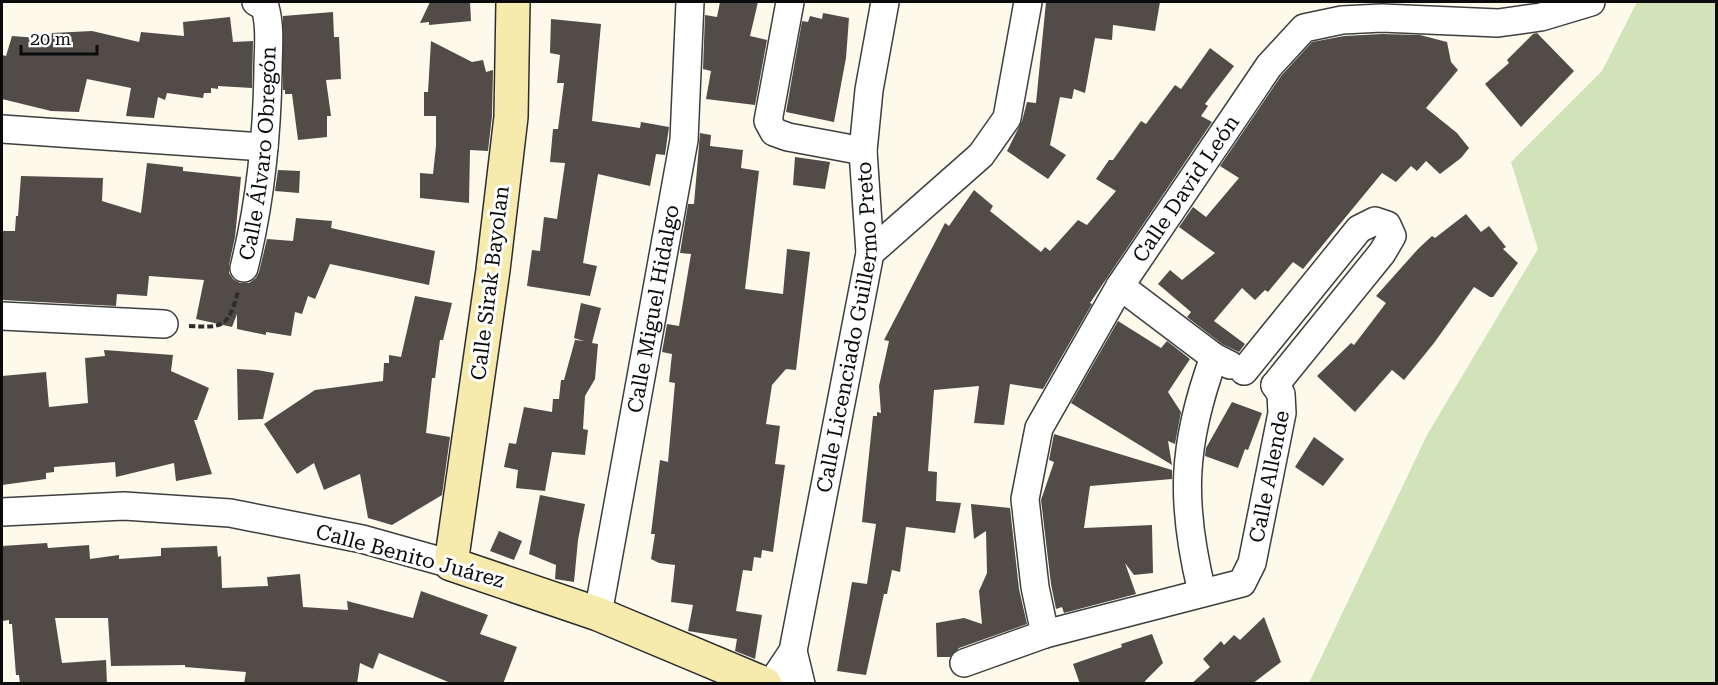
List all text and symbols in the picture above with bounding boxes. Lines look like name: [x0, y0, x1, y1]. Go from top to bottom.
scale bar: [21, 18, 98, 56]
text: 20 m: [30, 28, 71, 49]
street label: Calle Álvaro Obregón: [234, 45, 281, 263]
street label: Calle David León: [1128, 110, 1244, 267]
street label: Calle Licenciado Guillermo Preto: [812, 161, 882, 495]
street label: Calle Sirak Bayolan: [466, 184, 514, 382]
street label: Calle Miguel Hidalgo: [623, 203, 684, 415]
street label: Calle Allende: [1244, 408, 1294, 545]
street label: Calle Benito Juárez: [313, 519, 507, 593]

